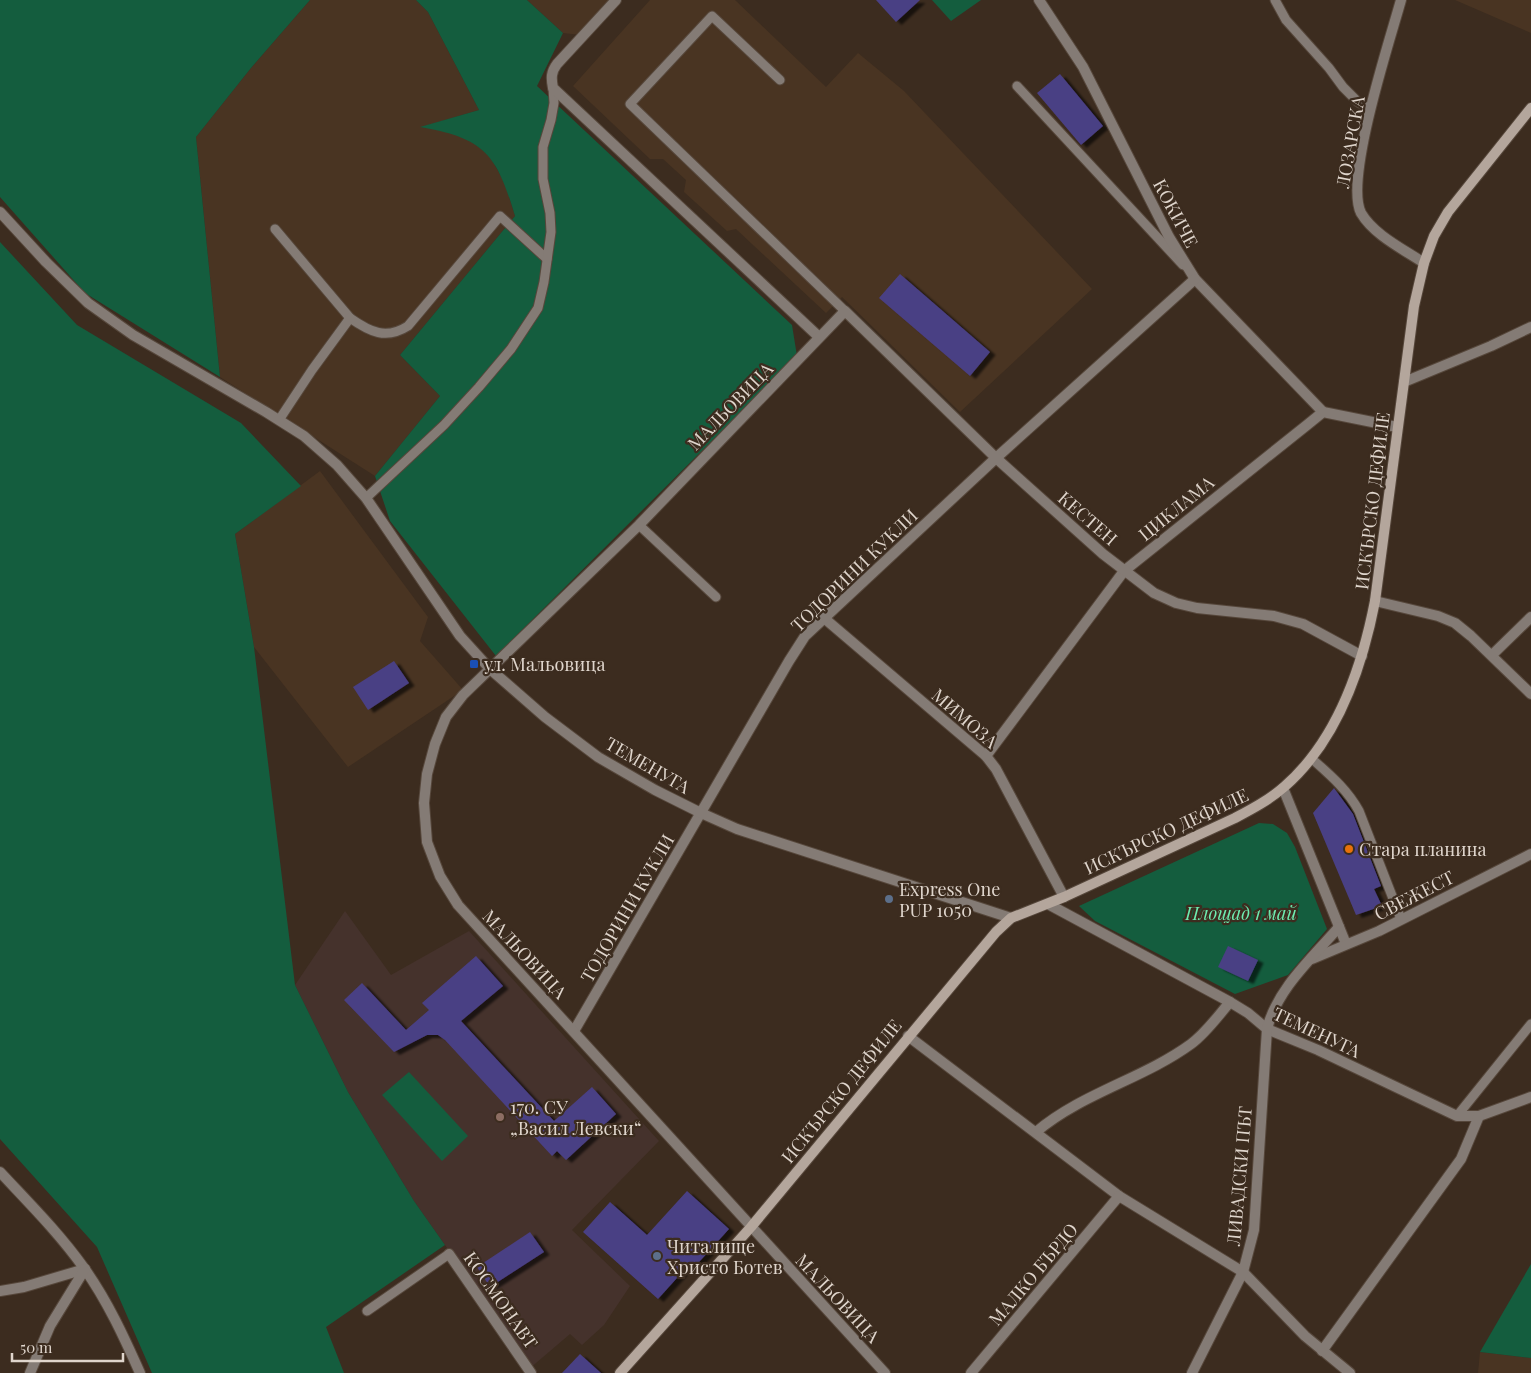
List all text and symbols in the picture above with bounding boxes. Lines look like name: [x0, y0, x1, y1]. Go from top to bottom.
street label: ЛОЗАРСКА: [1330, 93, 1370, 191]
street label: КОКИЧЕ: [1148, 175, 1204, 251]
street label: МАЛЬОВИЦА: [682, 356, 778, 455]
street label: ИСКЪРСКО ДЕФИЛЕ: [1349, 411, 1395, 591]
street label: ЦИКЛАМА: [1133, 470, 1219, 546]
street label: КЕСТЕН: [1053, 486, 1123, 550]
street label: ТОДОРИНИ КУКЛИ: [786, 503, 922, 637]
place label: ул. Мальовица: [483, 652, 605, 676]
marker: ул. Мальовица: [468, 658, 480, 670]
street label: МИМОЗА: [927, 683, 1003, 754]
street label: ТЕМЕНУГА: [601, 731, 695, 799]
street label: ИСКЪРСКО ДЕФИЛЕ: [1080, 782, 1252, 880]
street label: ТОДОРИНИ КУКЛИ: [575, 830, 679, 986]
place label: Стара планина: [1359, 837, 1487, 861]
marker: Стара планина: [1343, 843, 1355, 855]
street label: СВЕЖЕСТ: [1370, 865, 1458, 925]
place label: Express One PUP 1050: [899, 877, 1000, 922]
marker: Express One PUP 1050: [883, 893, 895, 905]
park label: Площад 1 май: [1184, 901, 1298, 925]
street label: МАЛЬОВИЦА: [478, 904, 573, 1004]
street label: ТЕМЕНУГА: [1269, 1001, 1365, 1063]
street label: ИСКЪРСКО ДЕФИЛЕ: [775, 1014, 907, 1168]
place label: 170. СУ „Васил Левски“: [510, 1095, 641, 1140]
street label: ЛИВАДСКИ ПЪТ: [1221, 1105, 1257, 1248]
marker: 170. СУ „Васил Левски“: [494, 1111, 506, 1123]
street label: МАЛКО БЪРДО: [983, 1218, 1083, 1330]
place label: Читалище Христо Ботев: [667, 1234, 783, 1279]
street label: КОСМОНАВТ: [459, 1247, 543, 1353]
street label: МАЛЬОВИЦА: [791, 1248, 886, 1348]
marker: Читалище Христо Ботев: [651, 1250, 663, 1262]
scale bar: [12, 1330, 124, 1362]
text: 50 m: [20, 1337, 53, 1357]

